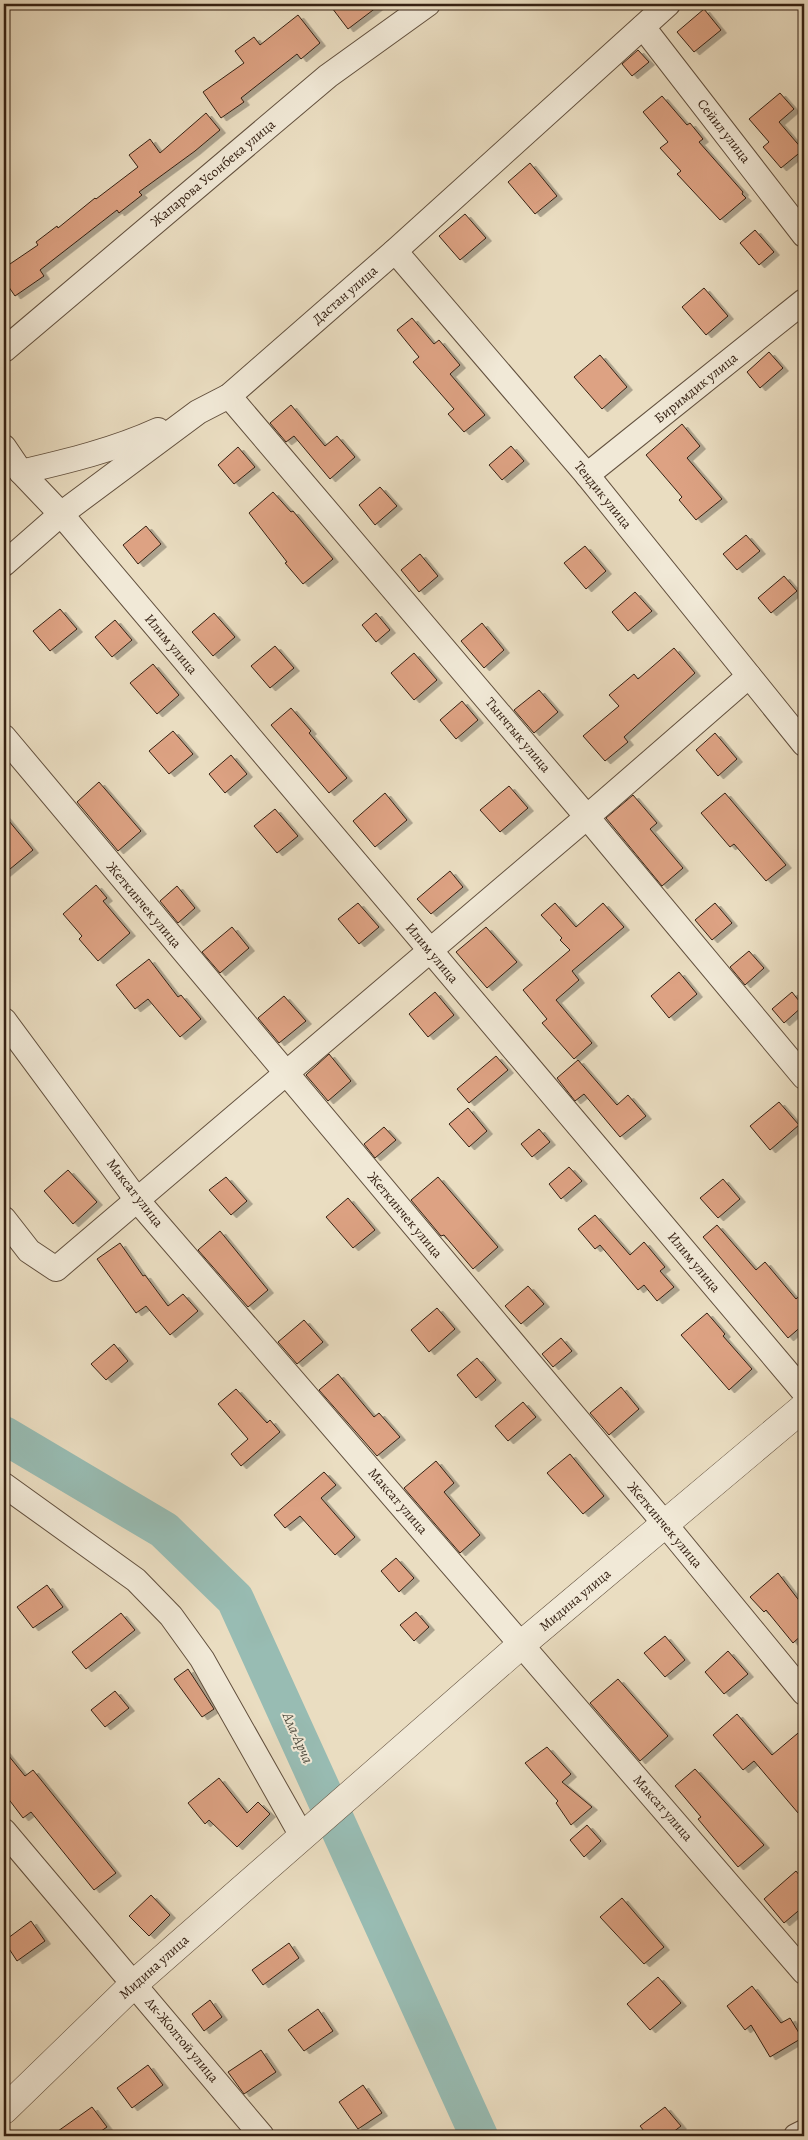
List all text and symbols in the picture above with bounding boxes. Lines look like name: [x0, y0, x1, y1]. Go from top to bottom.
street label: Сейил улица: [693, 95, 755, 168]
street label: Жапарова Усонбека улица: [147, 115, 280, 231]
street label: Дастан улица: [308, 261, 382, 329]
street label: Биримдик улица: [650, 348, 742, 428]
street label: Тендик улица: [570, 457, 637, 533]
street label: Илим улица: [140, 610, 202, 679]
street label: Тынчтык улица: [481, 693, 555, 777]
street label: Жеткинчек улица: [102, 858, 186, 953]
street label: Илим улица: [401, 919, 463, 988]
street label: Максат улица: [102, 1155, 168, 1232]
street label: Жеткинчек улица: [363, 1168, 447, 1263]
street label: Илим улица: [663, 1228, 725, 1297]
street label: Максат улица: [364, 1464, 433, 1539]
street label: Жеткинчек улица: [623, 1478, 707, 1573]
street label: Мидина улица: [535, 1564, 615, 1636]
water label: Ала-Арча: [277, 1708, 318, 1767]
street label: Максат улица: [629, 1771, 698, 1846]
street label: Мидина улица: [115, 1930, 194, 2004]
street label: Ак-Жолтой улица: [140, 1993, 224, 2087]

